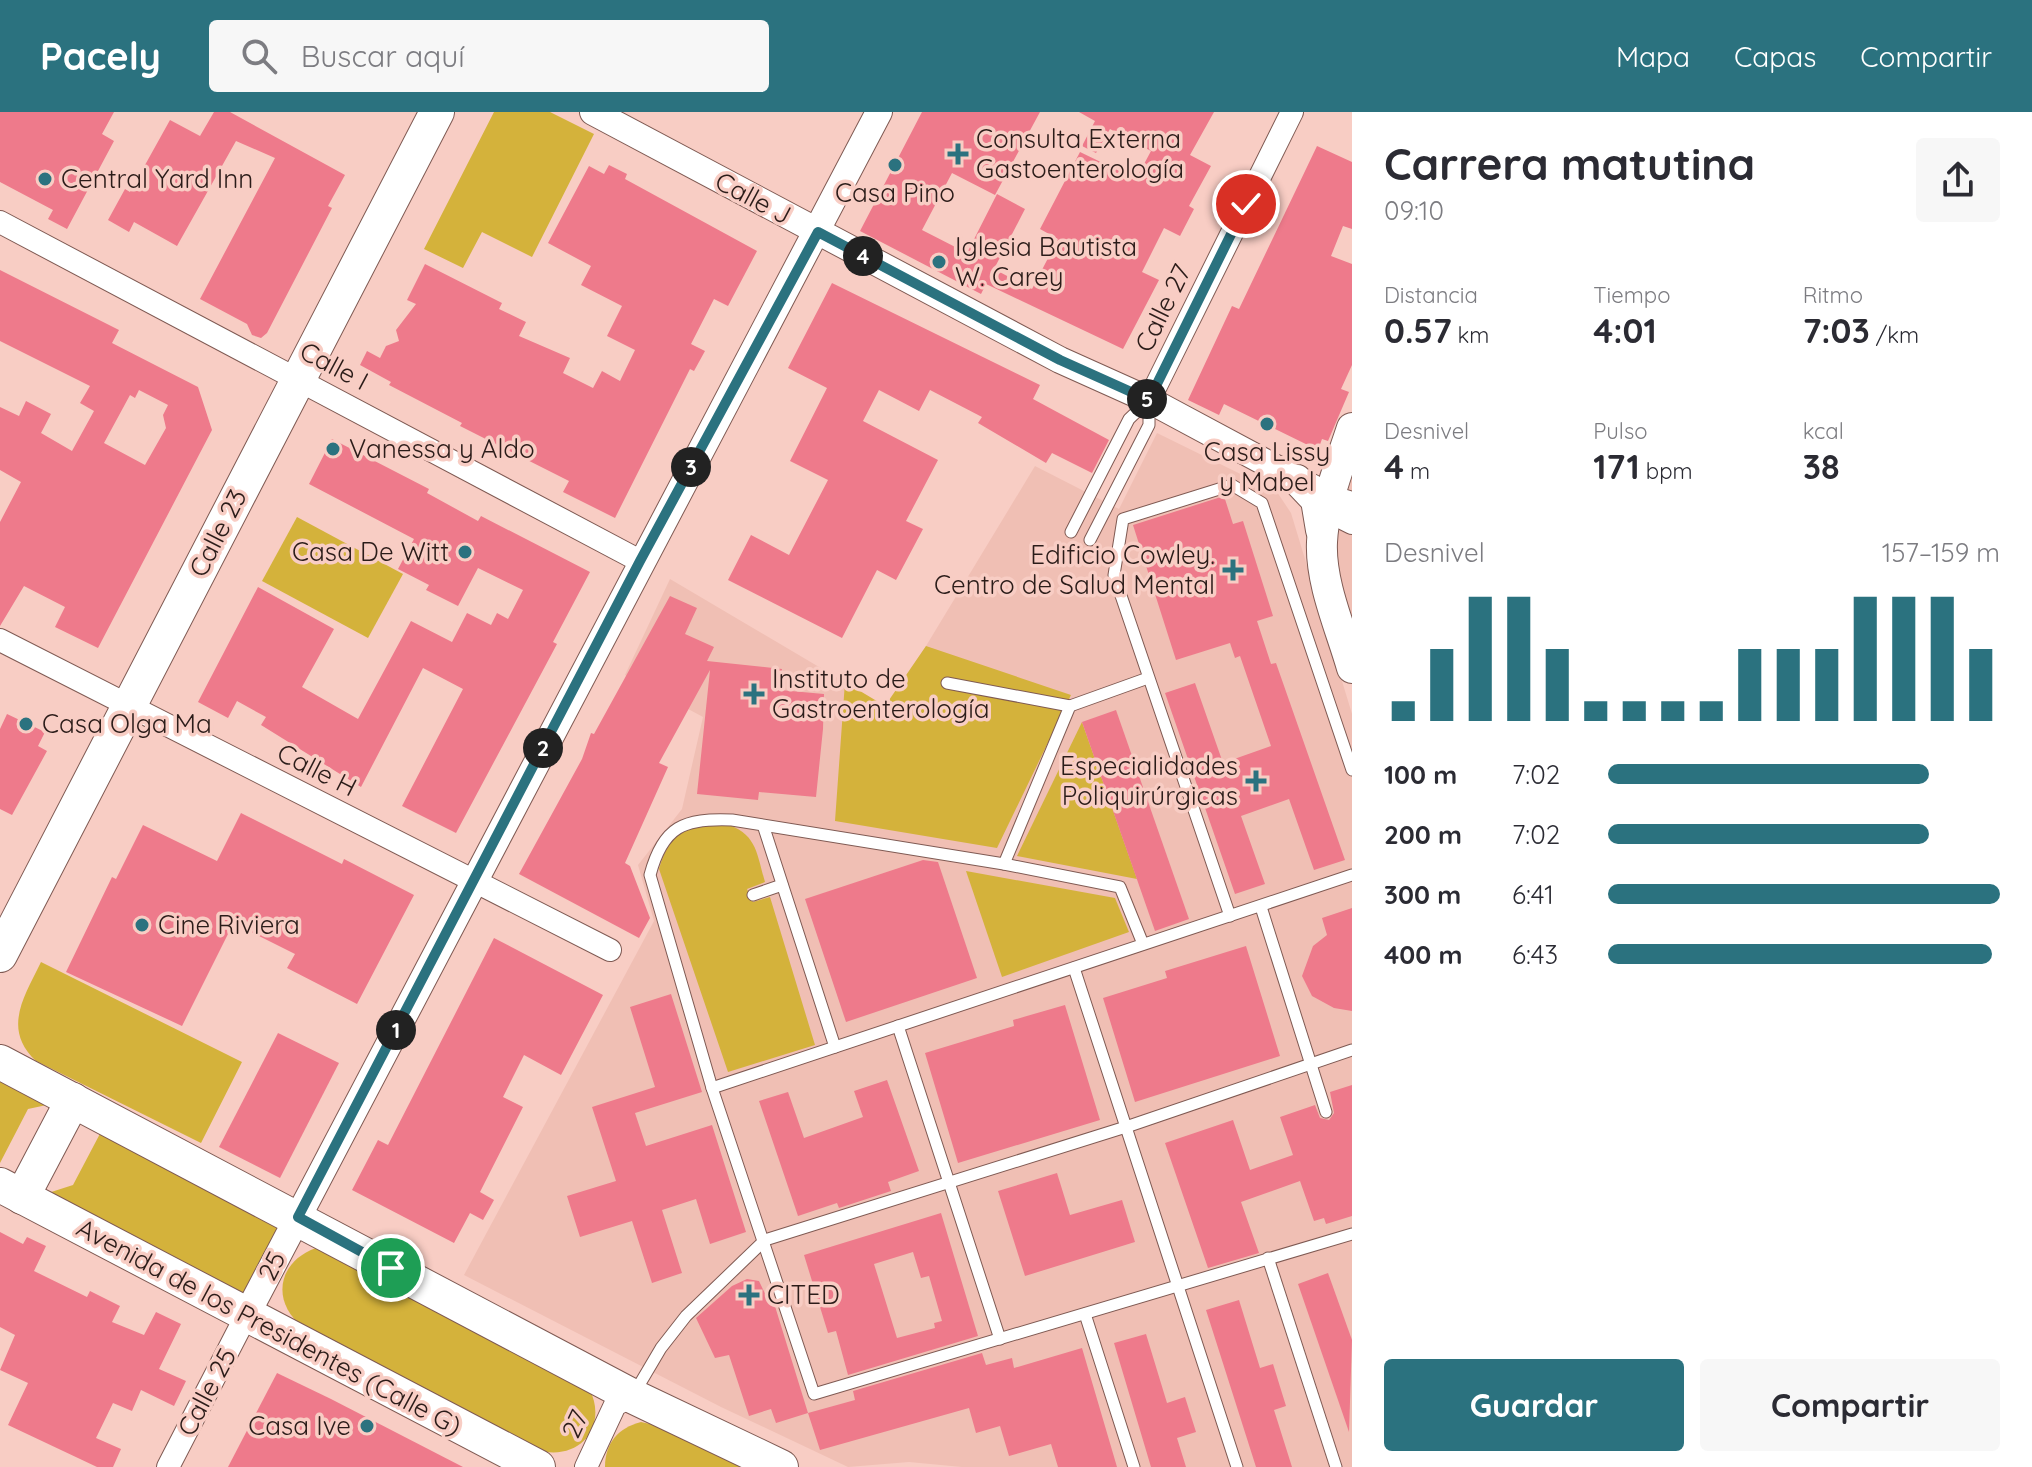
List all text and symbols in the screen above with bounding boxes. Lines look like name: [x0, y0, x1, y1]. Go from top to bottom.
search box: [209, 20, 769, 92]
text: Pacely: [40, 32, 161, 80]
icon: search: [237, 34, 281, 78]
text: Buscar aquí: [301, 37, 465, 75]
text: Mapa: [1616, 39, 1690, 74]
text: Capas: [1734, 39, 1816, 74]
text: Compartir: [1860, 39, 1992, 74]
place label: Consulta Externa Gastoenterología: [976, 122, 1184, 185]
text: Carrera matutina: [1384, 136, 1755, 191]
button: share: [1916, 138, 2000, 222]
marker: Consulta Externa Gastoenterología: [947, 143, 969, 165]
marker: Casa Pino: [886, 156, 904, 174]
place label: Central Yard Inn: [61, 162, 253, 195]
street label: Calle J: [710, 164, 797, 231]
marker: Central Yard Inn: [36, 170, 54, 188]
pin: [1212, 170, 1280, 238]
place label: Casa Pino: [835, 176, 955, 209]
icon: check: [1224, 182, 1268, 226]
text: 09:10: [1384, 194, 1444, 227]
place label: Iglesia Bautista W. Carey: [955, 230, 1137, 293]
pin: 4: [843, 236, 883, 276]
text: 4: [857, 242, 869, 270]
marker: Iglesia Bautista W. Carey: [930, 253, 948, 271]
street label: Calle 27: [1127, 259, 1198, 357]
text: Distancia: [1384, 281, 1478, 309]
text: Tiempo: [1593, 281, 1670, 309]
text: Ritmo: [1803, 281, 1863, 309]
text: 0.57: [1384, 309, 1452, 352]
text: 4:01: [1593, 309, 1657, 352]
text: 7:03: [1803, 309, 1870, 352]
text: km: [1452, 321, 1489, 349]
text: /km: [1870, 321, 1919, 349]
street label: Calle I: [294, 334, 374, 397]
pin: 5: [1127, 379, 1167, 419]
text: 5: [1141, 385, 1153, 413]
marker: Casa Lissy y Mabel: [1258, 415, 1276, 433]
text: Desnivel: [1384, 417, 1469, 445]
text: Pulso: [1593, 417, 1648, 445]
text: kcal: [1803, 417, 1844, 445]
place label: Vanessa y Aldo: [349, 432, 535, 465]
place label: Casa Lissy y Mabel: [1204, 435, 1330, 498]
marker: Vanessa y Aldo: [324, 440, 342, 458]
text: 4: [1384, 445, 1404, 488]
text: 171: [1593, 445, 1640, 488]
text: 38: [1803, 445, 1840, 488]
pin: 3: [671, 447, 711, 487]
text: 3: [685, 453, 697, 481]
text: m: [1404, 457, 1430, 485]
text: bpm: [1640, 457, 1693, 485]
street label: Calle 23: [181, 483, 254, 582]
place label: Casa De Witt: [292, 535, 449, 568]
text: Desnivel: [1384, 536, 1485, 569]
text: 157–159 m: [1882, 536, 2000, 569]
place label: Edificio Cowley. Centro de Salud Mental: [934, 538, 1215, 601]
marker: Casa De Witt: [456, 543, 474, 561]
marker: Edificio Cowley. Centro de Salud Mental: [1222, 559, 1244, 581]
place label: Instituto de Gastroenterología: [772, 662, 990, 725]
marker: Instituto de Gastroenterología: [743, 683, 765, 705]
place label: Casa Olga Ma: [42, 707, 212, 740]
marker: Casa Olga Ma: [17, 715, 35, 733]
pin: 2: [523, 728, 563, 768]
text: 2: [537, 734, 549, 762]
street label: Calle H: [272, 736, 363, 804]
place label: Especialidades Poliquirúrgicas: [1060, 749, 1238, 812]
text: 100 m: [1384, 758, 1457, 791]
text: 7:02: [1512, 758, 1560, 791]
marker: Especialidades Poliquirúrgicas: [1245, 770, 1267, 792]
text: 200 m: [1384, 818, 1462, 851]
text: 7:02: [1512, 818, 1560, 851]
text: 300 m: [1384, 878, 1461, 911]
text: 6:41: [1512, 878, 1554, 911]
place label: Cine Riviera: [158, 908, 300, 941]
marker: Cine Riviera: [133, 916, 151, 934]
text: 400 m: [1384, 938, 1462, 971]
text: 6:43: [1512, 938, 1558, 971]
pin: 1: [376, 1010, 416, 1050]
text: 1: [392, 1016, 400, 1044]
street label: Avenida de los Presidentes (Calle G): [71, 1211, 467, 1442]
pin: [357, 1234, 425, 1302]
street label: 25: [250, 1246, 293, 1286]
icon: arrive: [369, 1246, 413, 1290]
place label: CITED: [767, 1278, 840, 1311]
marker: CITED: [738, 1284, 760, 1306]
street label: Calle 25: [170, 1342, 243, 1441]
button: Guardar: [1384, 1359, 1684, 1451]
button: Compartir: [1700, 1359, 2000, 1451]
street label: 27: [554, 1404, 595, 1443]
place label: Casa Ive: [248, 1409, 351, 1442]
marker: Casa Ive: [358, 1417, 376, 1435]

